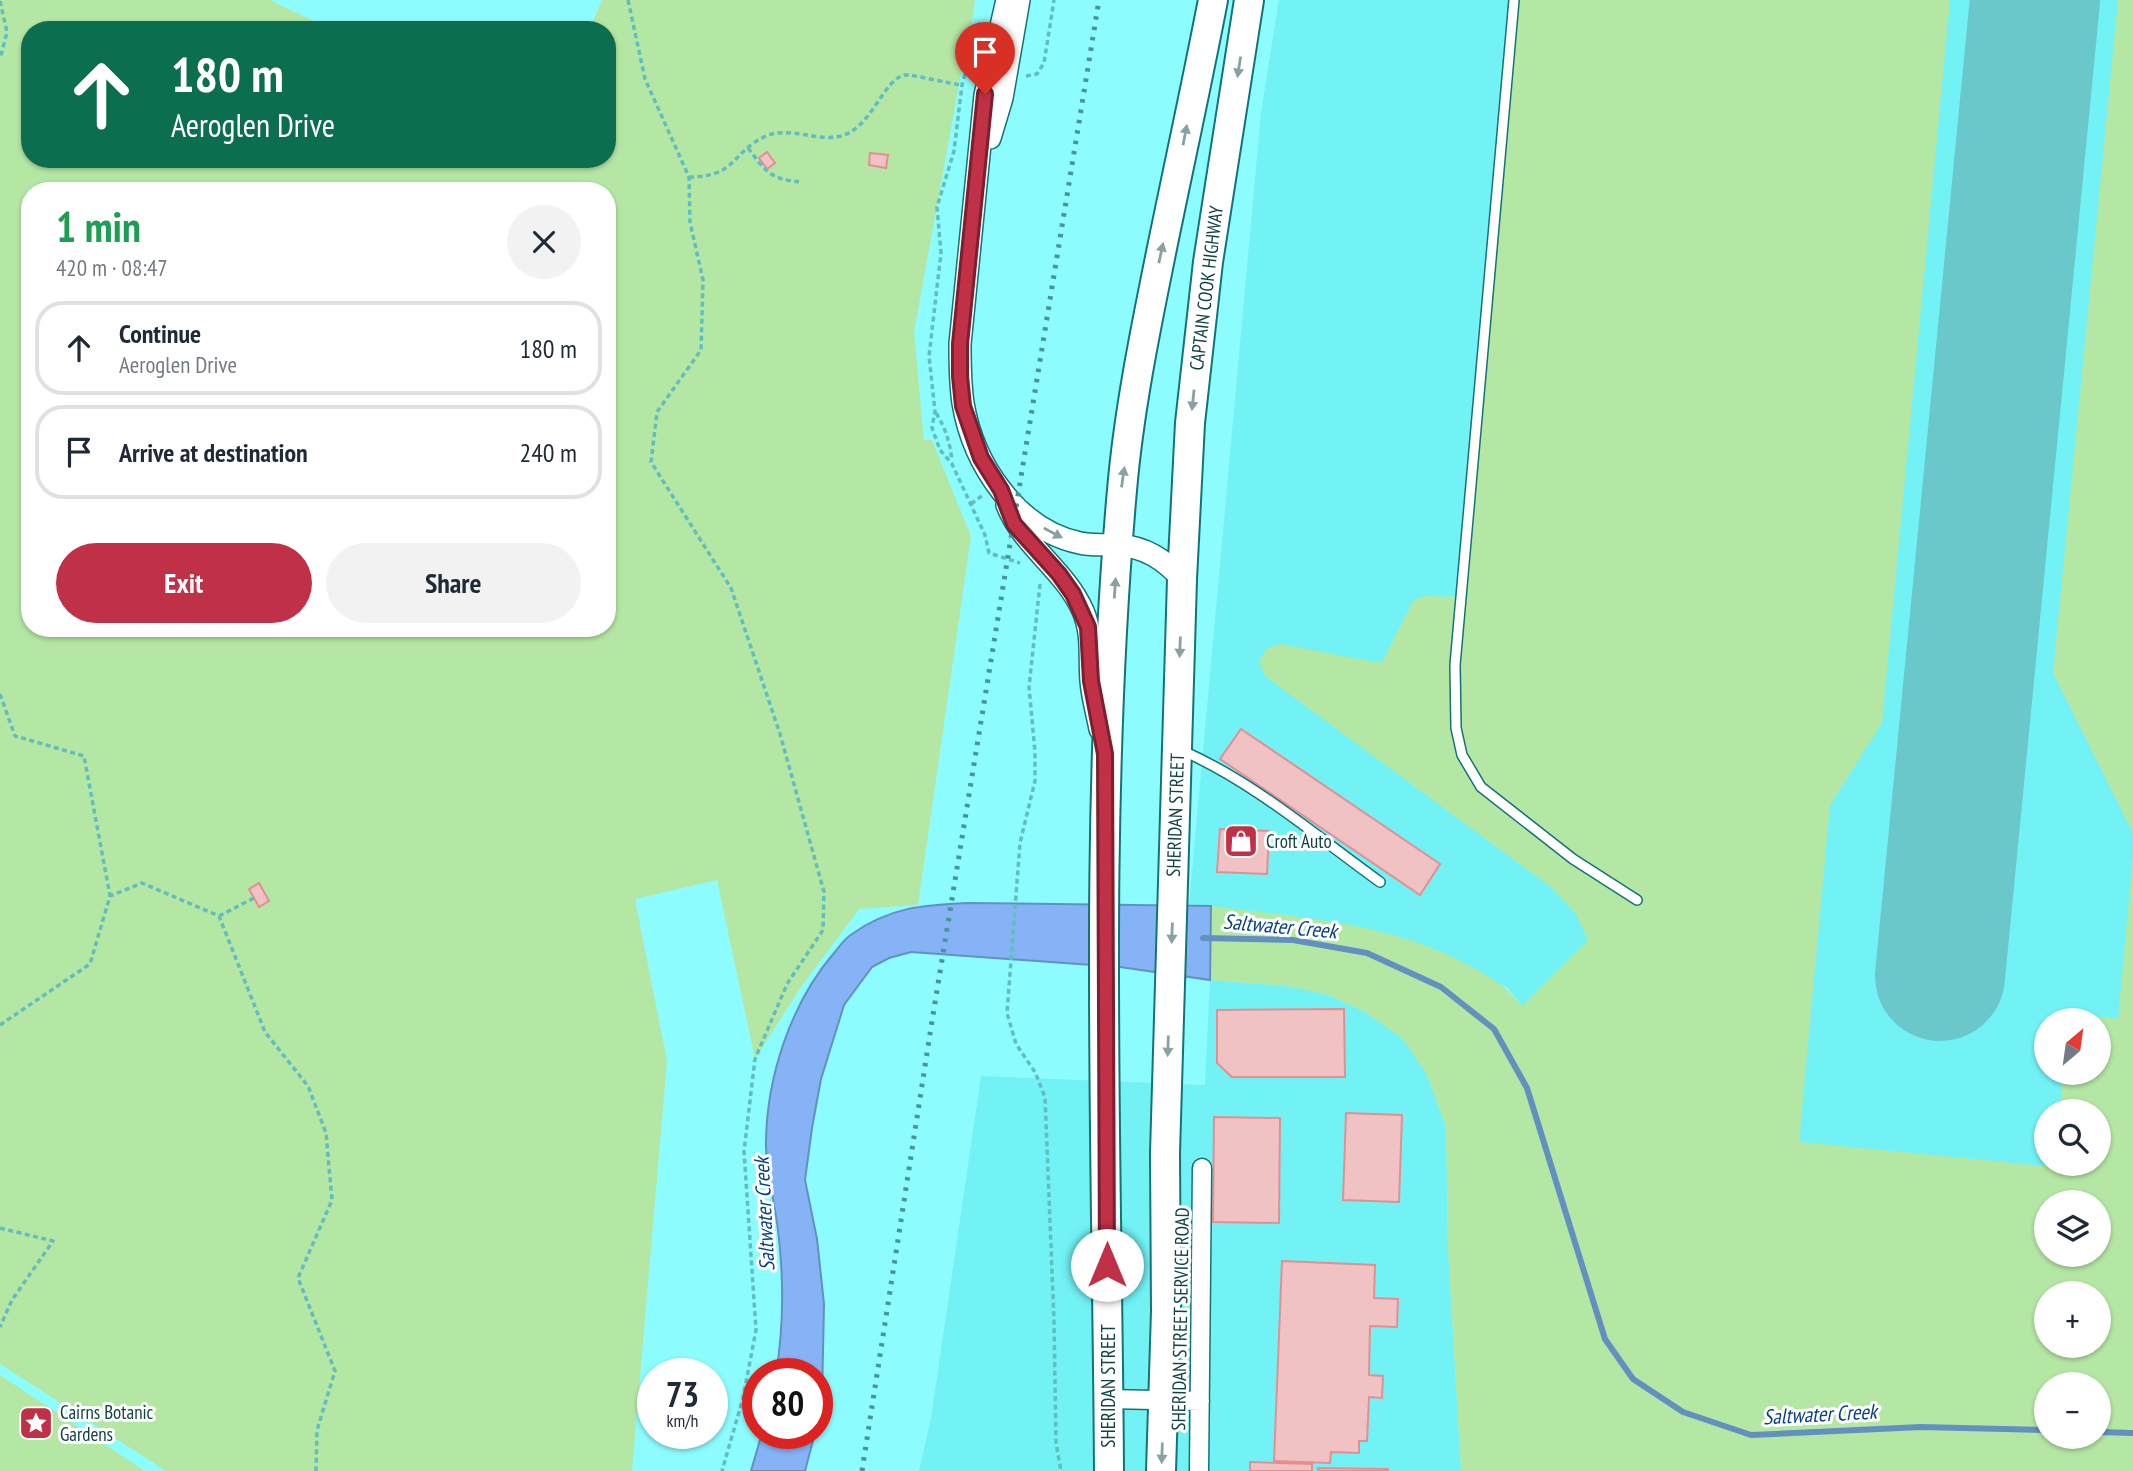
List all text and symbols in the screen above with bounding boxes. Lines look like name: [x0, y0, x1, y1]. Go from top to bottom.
pin: [955, 22, 1015, 94]
icon: arrive: [966, 33, 1004, 71]
text: 180 m: [171, 42, 284, 106]
icon: ahead: [56, 49, 147, 140]
one-way arrow: [1233, 57, 1244, 79]
text: Aeroglen Drive: [171, 104, 335, 146]
one-way arrow: [1179, 124, 1190, 146]
text: 1 min: [56, 199, 141, 254]
street label: CAPTAIN COOK HIGHWAY: [1184, 204, 1228, 372]
button: close: [507, 205, 581, 279]
one-way arrow: [1156, 242, 1167, 264]
text: 420 m · 08:47: [56, 253, 168, 282]
text: Continue: [119, 317, 201, 350]
icon: ahead: [60, 329, 98, 367]
text: 180 m: [519, 332, 577, 365]
text: Aeroglen Drive: [119, 350, 237, 379]
one-way arrow: [1187, 389, 1198, 411]
icon: arrive: [60, 433, 98, 471]
text: Arrive at destination: [119, 436, 308, 469]
text: 240 m: [519, 436, 577, 469]
one-way arrow: [1118, 466, 1129, 488]
one-way arrow: [1043, 527, 1063, 538]
button: Exit: [56, 543, 312, 623]
button: Share: [326, 543, 581, 623]
one-way arrow: [1110, 577, 1121, 599]
one-way arrow: [1174, 636, 1186, 658]
street label: SHERIDAN STREET: [1161, 752, 1189, 877]
shop icon: Croft Auto: [1222, 822, 1260, 860]
place label: Croft Auto: [1266, 829, 1332, 853]
water label: Saltwater Creek: [1222, 908, 1341, 945]
one-way arrow: [1166, 922, 1177, 944]
north arrow: [2034, 1008, 2110, 1085]
map controls: [2034, 1008, 2111, 1449]
one-way arrow: [1163, 1035, 1174, 1057]
button: search: [2034, 1099, 2111, 1176]
water label: Saltwater Creek: [747, 1154, 780, 1272]
button: layers: [2034, 1190, 2111, 1267]
street label: SHERIDAN STREET SERVICE ROAD: [1166, 1207, 1194, 1431]
position arrow: [1070, 1228, 1144, 1302]
button: +: [2034, 1281, 2111, 1358]
street label: SHERIDAN STREET: [1096, 1324, 1120, 1448]
speed limit sign: 80: [742, 1358, 833, 1449]
text: 73: [666, 1371, 699, 1417]
button: −: [2034, 1372, 2111, 1449]
water label: Saltwater Creek: [1762, 1397, 1880, 1430]
place label: Cairns Botanic Gardens: [60, 1400, 154, 1446]
place icon: Cairns Botanic Gardens: [17, 1404, 55, 1442]
text: km/h: [667, 1409, 698, 1432]
one-way arrow: [1157, 1442, 1168, 1464]

